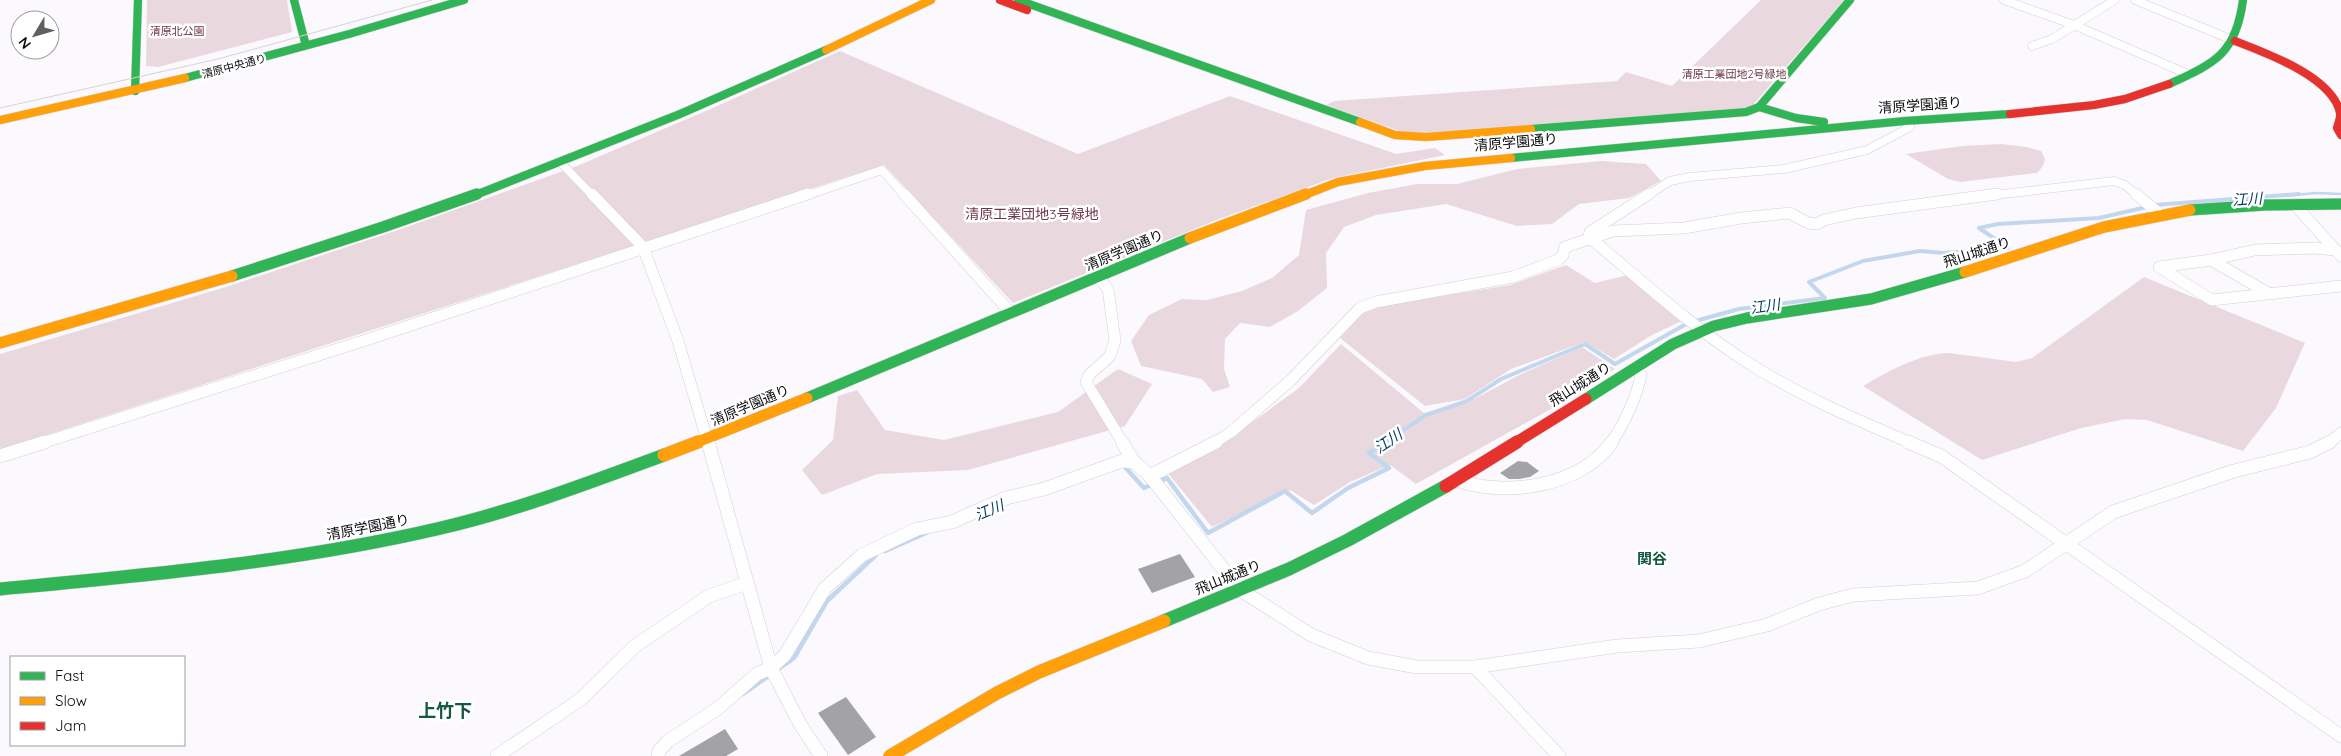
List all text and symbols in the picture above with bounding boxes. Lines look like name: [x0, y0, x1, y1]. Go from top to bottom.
north arrow: [10, 10, 60, 60]
park label: 清原北公園: [150, 24, 205, 38]
text: N: [14, 33, 35, 53]
street label: 清原中央通り: [200, 51, 268, 81]
park label: 清原工業団地2号緑地: [1681, 67, 1787, 81]
street label: 清原学園通り: [1877, 93, 1963, 117]
street label: 清原学園通り: [1473, 129, 1559, 155]
water label: 江川: [2231, 188, 2265, 210]
park label: 清原工業団地3号緑地: [965, 205, 1099, 223]
street label: 清原学園通り: [1082, 225, 1166, 275]
street label: 飛山城通り: [1941, 233, 2013, 271]
water label: 江川: [1749, 294, 1783, 317]
street label: 飛山城通り: [1546, 358, 1614, 410]
street label: 清原学園通り: [708, 380, 792, 430]
water label: 江川: [1370, 424, 1407, 457]
water label: 江川: [972, 495, 1008, 524]
street label: 清原学園通り: [325, 510, 411, 544]
district label: 関谷: [1637, 549, 1667, 568]
street label: 飛山城通り: [1192, 556, 1264, 598]
legend: [10, 656, 185, 746]
text: Fast: [55, 666, 84, 685]
text: Slow: [55, 691, 87, 710]
district label: 上竹下: [418, 699, 472, 722]
text: Jam: [55, 716, 86, 735]

